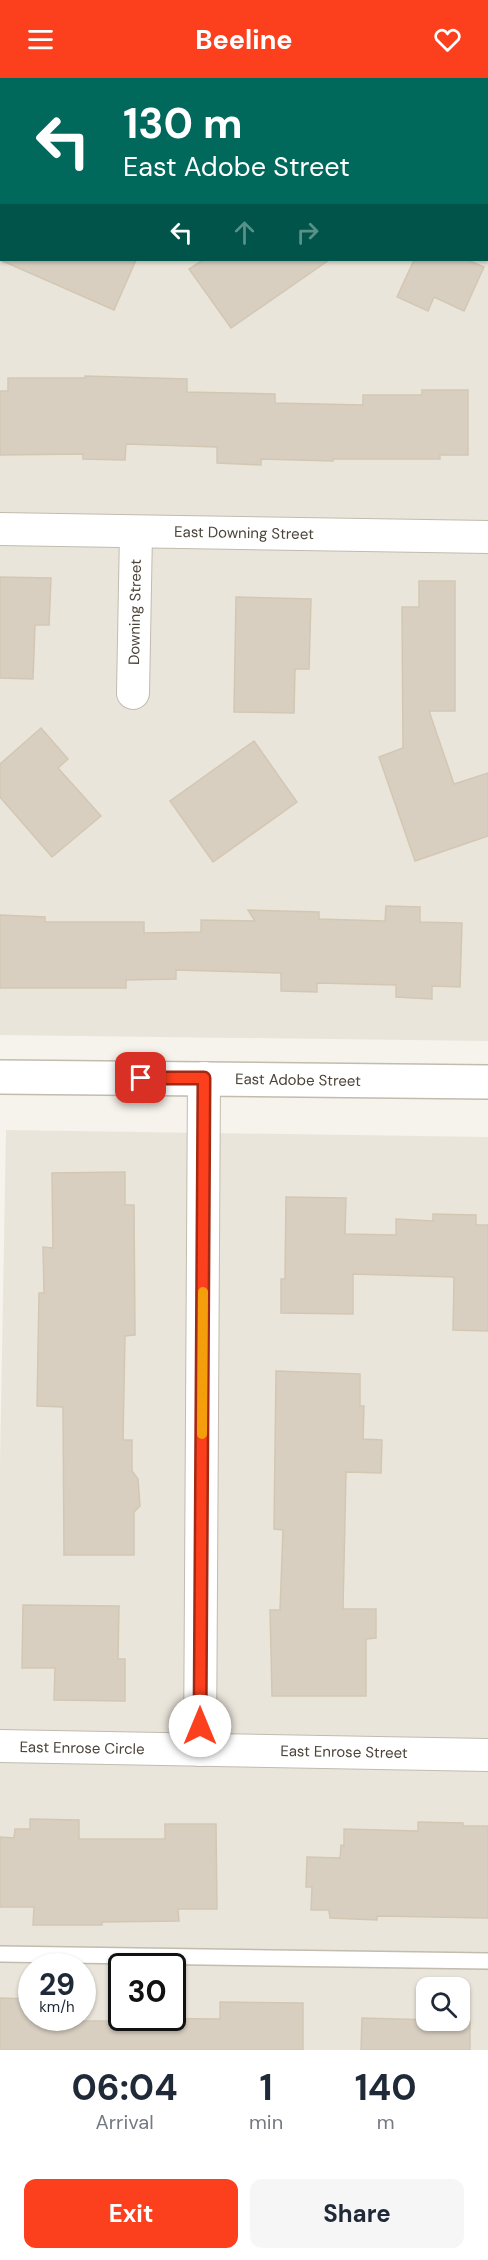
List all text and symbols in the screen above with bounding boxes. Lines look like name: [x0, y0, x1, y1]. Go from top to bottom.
text: Beeline: [195, 22, 293, 57]
icon: menu: [24, 23, 57, 56]
icon: heart: [431, 23, 464, 56]
text: 130 m: [123, 96, 243, 151]
icon: left: [24, 102, 102, 180]
text: East Adobe Street: [123, 149, 350, 184]
icon: left: [165, 216, 198, 249]
icon: ahead: [228, 216, 261, 249]
icon: right: [291, 216, 324, 249]
street label: East Downing Street: [174, 522, 314, 544]
street label: Downing Street: [124, 559, 146, 665]
pin: [115, 1052, 166, 1103]
icon: arrive: [124, 1061, 157, 1094]
street label: East Adobe Street: [235, 1069, 361, 1091]
position arrow: [168, 1694, 232, 1758]
street label: East Enrose Circle: [19, 1737, 145, 1759]
street label: East Enrose Street: [280, 1741, 408, 1763]
speed limit sign: 30: [108, 1953, 186, 2031]
text: 29: [39, 1965, 75, 2004]
map controls: [416, 1977, 470, 2031]
button: search: [416, 1977, 470, 2031]
text: km/h: [39, 1997, 75, 2017]
text: 06:04: [71, 2064, 178, 2111]
text: 1: [260, 2064, 273, 2111]
text: 140: [355, 2064, 416, 2111]
text: Arrival: [95, 2109, 154, 2135]
text: min: [249, 2109, 283, 2135]
text: m: [377, 2109, 394, 2135]
button: Exit: [24, 2179, 238, 2248]
button: Share: [250, 2179, 464, 2248]

